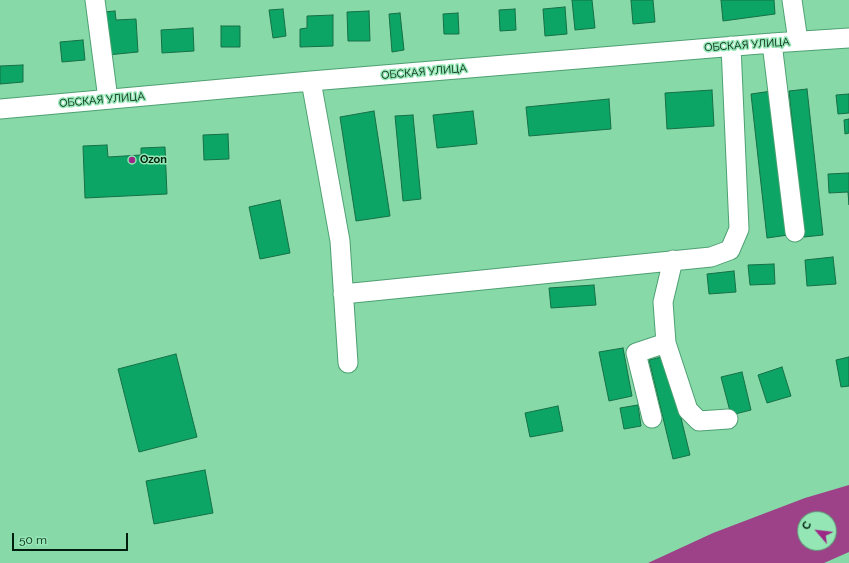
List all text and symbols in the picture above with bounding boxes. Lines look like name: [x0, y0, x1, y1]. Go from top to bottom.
street label: ОБСКАЯ УЛИЦА: [704, 35, 790, 55]
street label: ОБСКАЯ УЛИЦА: [381, 62, 467, 82]
street label: ОБСКАЯ УЛИЦА: [59, 90, 145, 110]
place label: Ozon: [140, 153, 167, 167]
marker: Ozon: [127, 155, 137, 165]
north arrow: [797, 511, 837, 551]
text: С: [799, 519, 814, 532]
scale bar: [14, 525, 130, 551]
text: 50 m: [19, 533, 47, 547]

